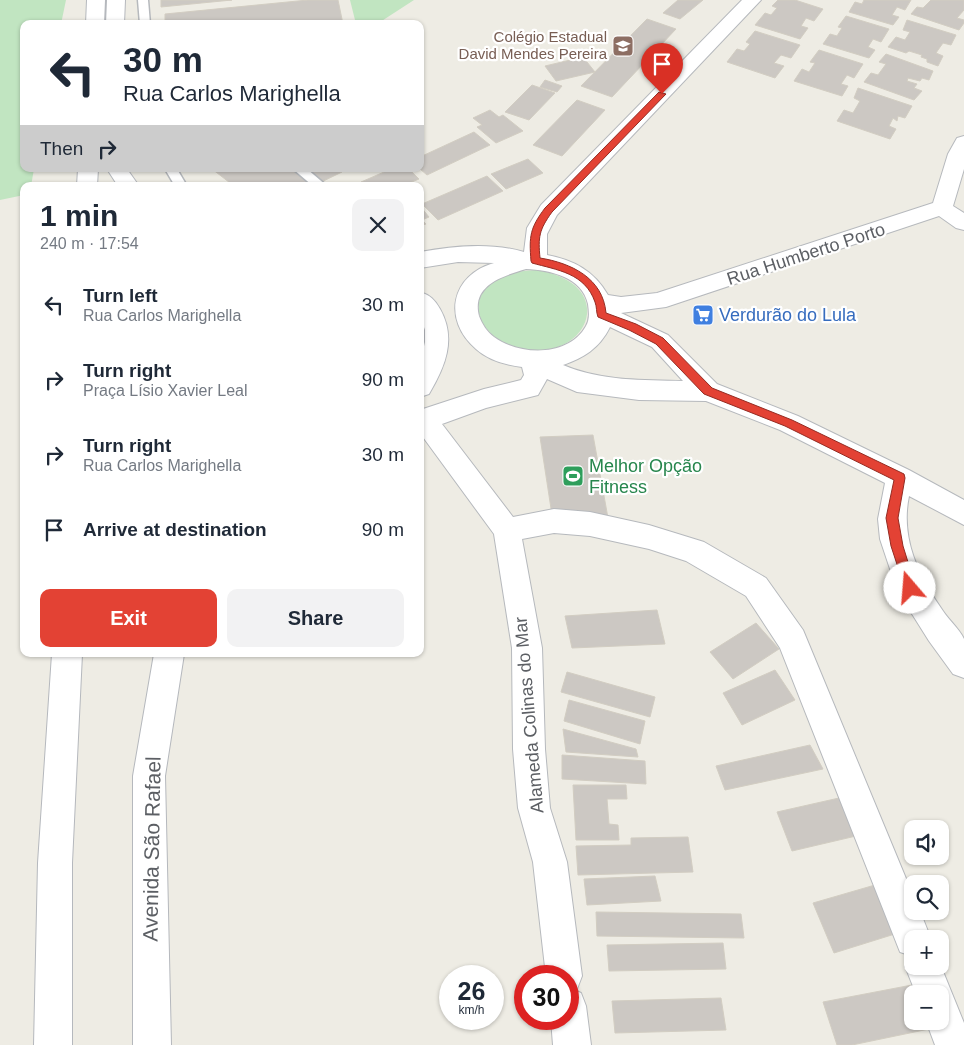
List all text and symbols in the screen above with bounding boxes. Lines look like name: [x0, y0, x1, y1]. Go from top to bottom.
place label: Colégio Estadual David Mendes Pereira: [459, 28, 608, 62]
school or university icon: Colégio Estadual David Mendes Pereira: [611, 34, 635, 58]
icon: left: [40, 40, 105, 105]
text: 30 m: [123, 40, 203, 79]
pin: [641, 43, 683, 94]
icon: arrive: [648, 50, 676, 78]
text: Rua Carlos Marighella: [123, 81, 341, 106]
icon: right: [93, 135, 121, 163]
text: Then: [40, 138, 83, 159]
text: 1 min: [40, 199, 118, 232]
button: close: [352, 199, 404, 251]
street label: Rua Humberto Porto: [724, 219, 888, 289]
text: 240 m · 17:54: [40, 235, 139, 252]
text: Turn left: [83, 285, 158, 306]
icon: left: [40, 291, 68, 319]
text: 30 m: [362, 294, 404, 315]
supermarket icon: Verdurão do Lula: [691, 303, 715, 327]
place label: Verdurão do Lula: [719, 305, 857, 325]
text: Rua Carlos Marighella: [83, 307, 241, 324]
text: Turn right: [83, 360, 171, 381]
icon: right: [40, 366, 68, 394]
text: 90 m: [362, 369, 404, 390]
text: Praça Lísio Xavier Leal: [83, 382, 248, 399]
text: Turn right: [83, 435, 171, 456]
icon: right: [40, 441, 68, 469]
text: 30 m: [362, 444, 404, 465]
place label: Melhor Opção Fitness: [589, 456, 702, 497]
text: Rua Carlos Marighella: [83, 457, 241, 474]
sports icon: Melhor Opção Fitness: [561, 464, 585, 488]
icon: arrive: [40, 516, 68, 544]
text: Arrive at destination: [83, 519, 267, 540]
text: 90 m: [362, 519, 404, 540]
position arrow: [883, 561, 935, 613]
button: Exit: [40, 589, 217, 647]
button: Share: [227, 589, 404, 647]
street label: Alameda Colinas do Mar: [510, 616, 548, 814]
street label: Avenida São Rafael: [138, 756, 165, 942]
map controls: [904, 820, 949, 1030]
button: sound: [904, 820, 949, 865]
button: search: [904, 875, 949, 920]
button: +: [904, 930, 949, 975]
speed limit sign: 30: [514, 965, 579, 1030]
text: 26: [458, 977, 485, 1005]
button: −: [904, 985, 949, 1030]
text: km/h: [458, 1003, 485, 1017]

